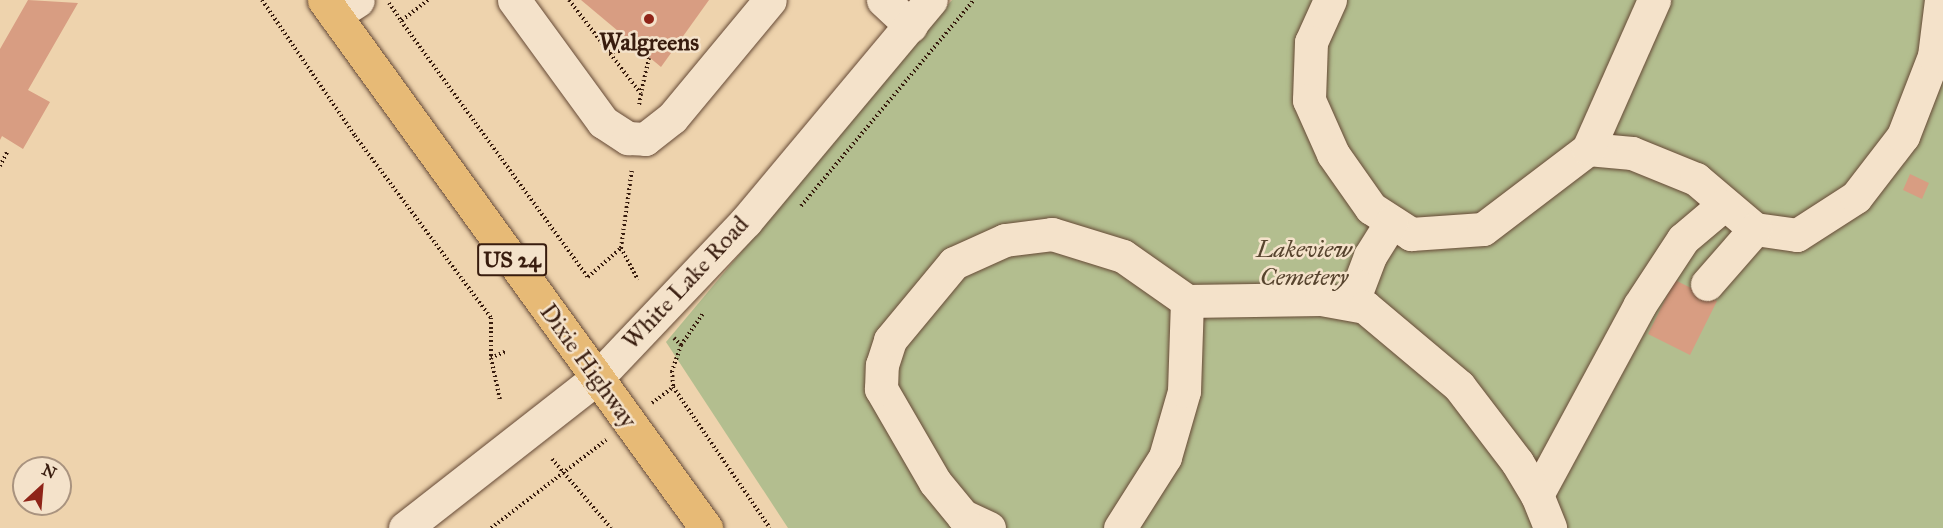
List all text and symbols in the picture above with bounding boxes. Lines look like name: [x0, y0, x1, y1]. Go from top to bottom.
marker: Walgreens: [642, 12, 656, 26]
place label: Walgreens: [599, 29, 699, 57]
street label: White Lake Road: [617, 210, 755, 356]
park label: Lakeview Cemetery: [1256, 236, 1352, 292]
road number: US 24: [476, 241, 548, 279]
street label: Dixie Highway: [533, 298, 643, 434]
north arrow: [12, 456, 72, 516]
text: N: [39, 460, 59, 483]

